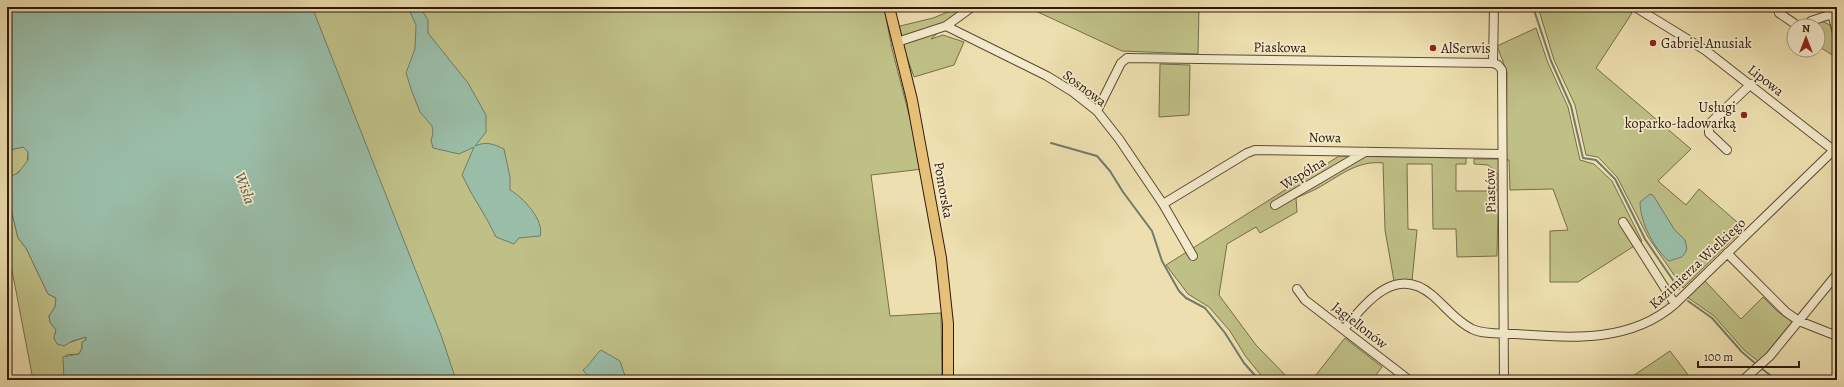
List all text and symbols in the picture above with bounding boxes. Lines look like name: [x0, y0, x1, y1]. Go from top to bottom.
north arrow: [1786, 18, 1826, 58]
text: N: [1802, 21, 1810, 36]
place label: Gabriel Anusiak: [1661, 34, 1752, 53]
street label: Piaskowa: [1253, 38, 1307, 57]
marker: Gabriel Anusiak: [1648, 38, 1658, 48]
place label: AlSerwis: [1440, 39, 1491, 58]
marker: AlSerwis: [1428, 43, 1438, 53]
street label: Lipowa: [1744, 60, 1788, 101]
street label: Sosnowa: [1059, 66, 1111, 111]
place label: Usługi koparko-ładowarką: [1625, 98, 1736, 133]
marker: Usługi koparko-ładowarką: [1739, 110, 1749, 120]
street label: Nowa: [1308, 128, 1342, 147]
street label: Wspólna: [1276, 152, 1330, 195]
street label: Pomorska: [929, 160, 958, 220]
street label: Piastów: [1481, 168, 1500, 214]
water label: Wisła: [230, 169, 260, 207]
street label: Kazimierza Wielkiego: [1645, 214, 1750, 313]
street label: Jagiellonów: [1328, 298, 1392, 353]
scale bar: [1698, 343, 1799, 369]
text: 100 m: [1704, 349, 1733, 365]

